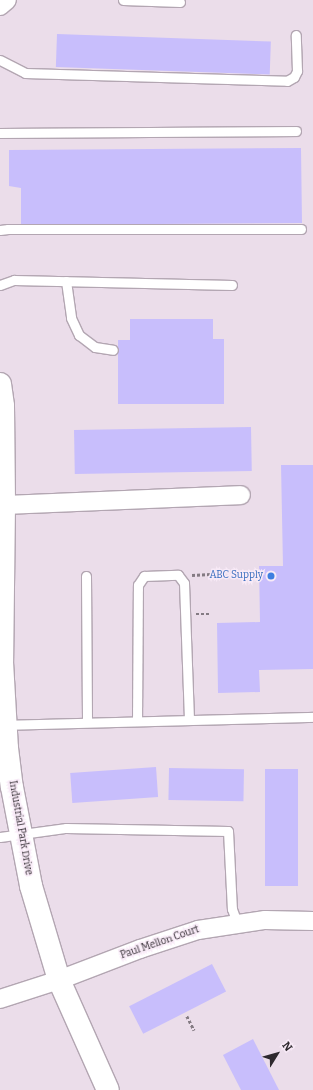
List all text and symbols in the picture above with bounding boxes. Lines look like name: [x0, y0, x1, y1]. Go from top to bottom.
place label: ABC Supply: [210, 570, 263, 582]
marker: ABC Supply: [266, 571, 276, 581]
street label: Industrial Park Drive: [6, 780, 34, 876]
street label: Paul Mellon Court: [119, 924, 201, 962]
north arrow: [257, 1034, 297, 1074]
text: N: [279, 1039, 295, 1054]

